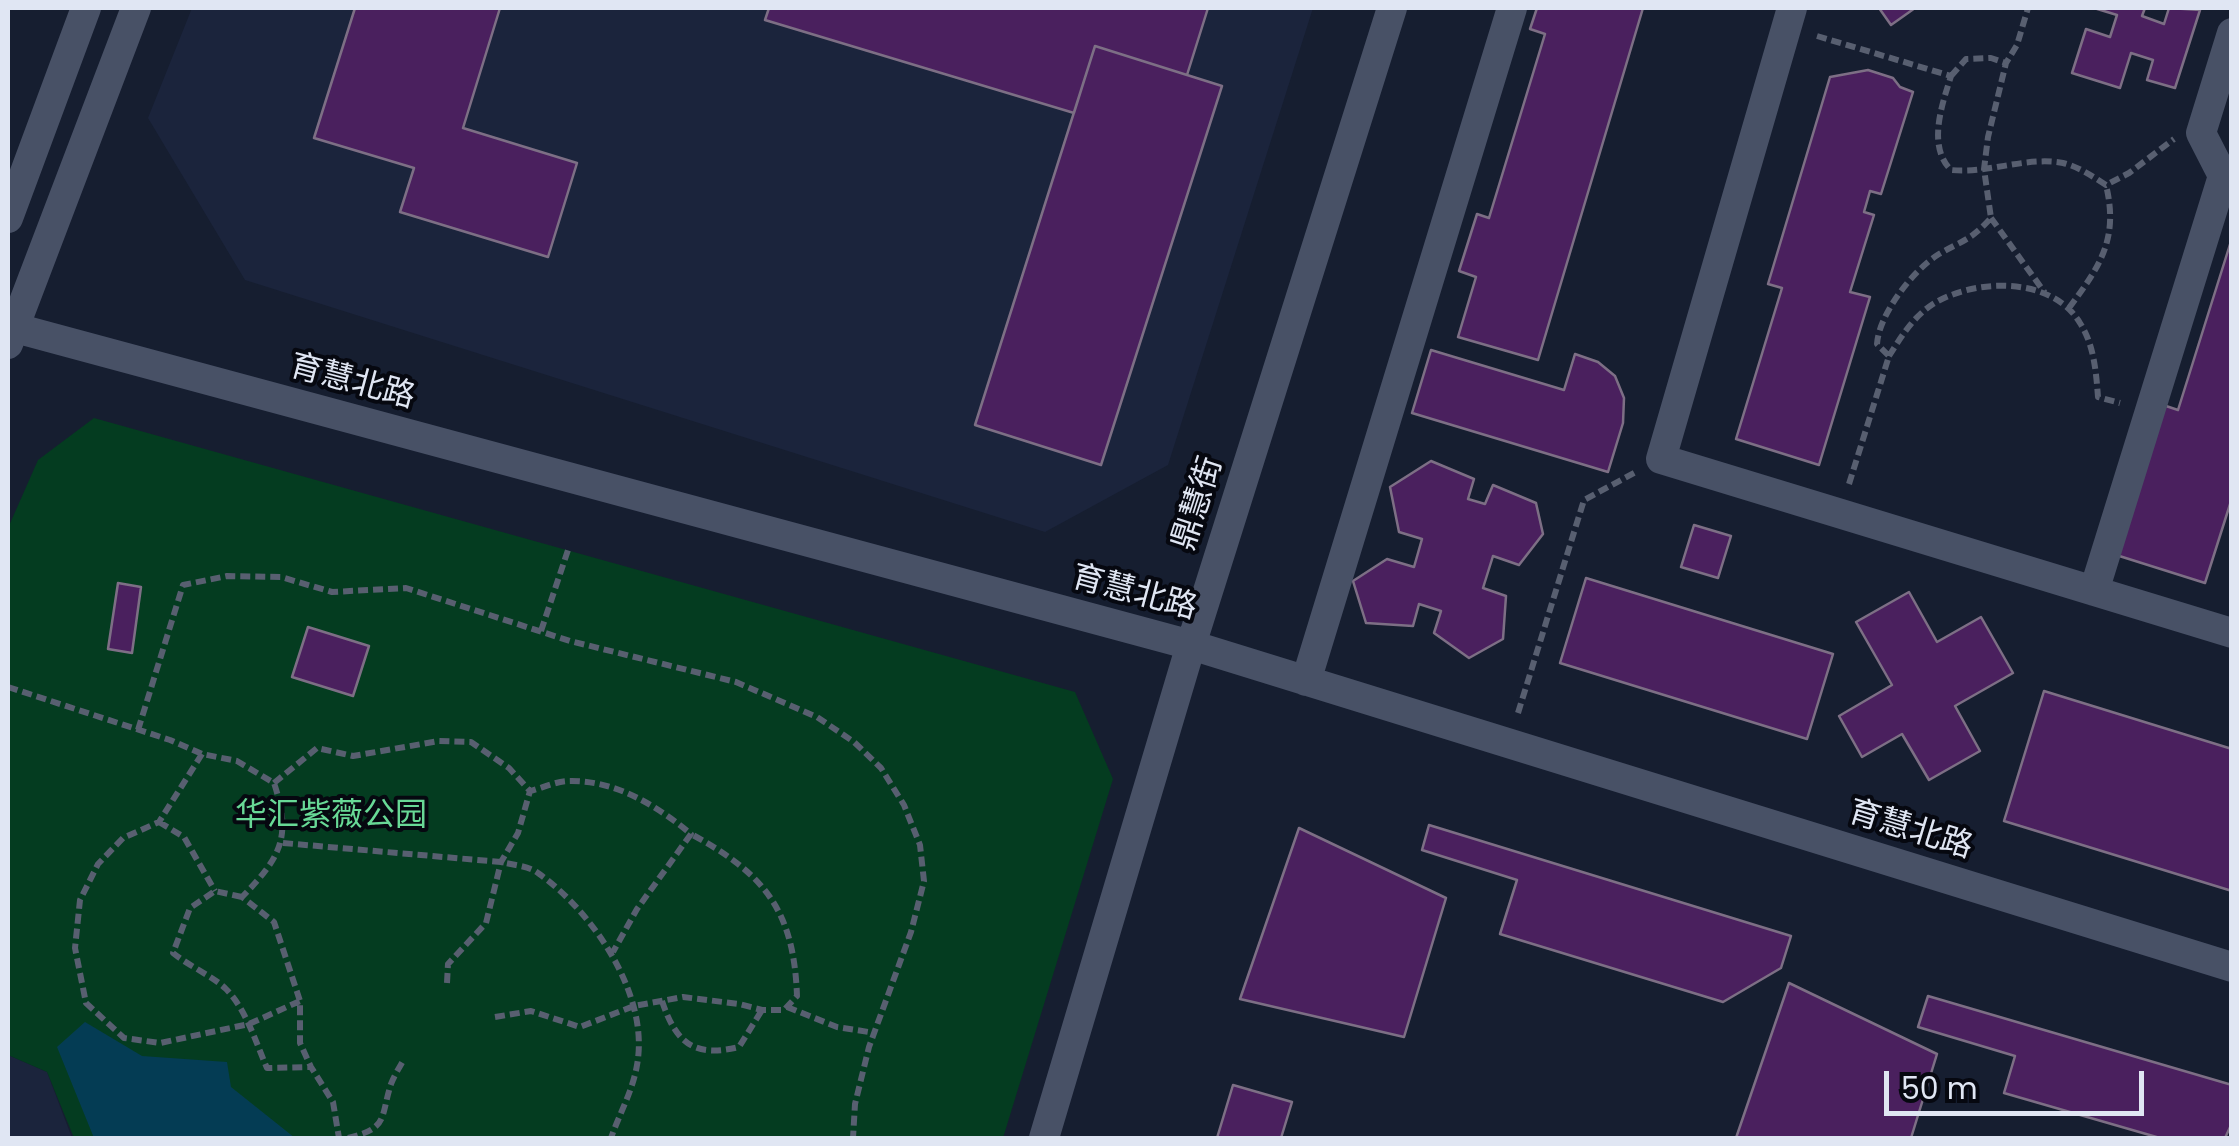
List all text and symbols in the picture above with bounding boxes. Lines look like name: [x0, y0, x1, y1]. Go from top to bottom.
street label: 育慧北路: [285, 348, 419, 418]
street label: 鼎慧街: [1166, 452, 1232, 556]
street label: 育慧北路: [1067, 559, 1201, 629]
street label: 育慧北路: [1843, 794, 1977, 868]
park label: 华汇紫薇公园: [235, 798, 427, 836]
scale bar: [1889, 1051, 2149, 1113]
text: 50 m: [1901, 1067, 1978, 1110]

